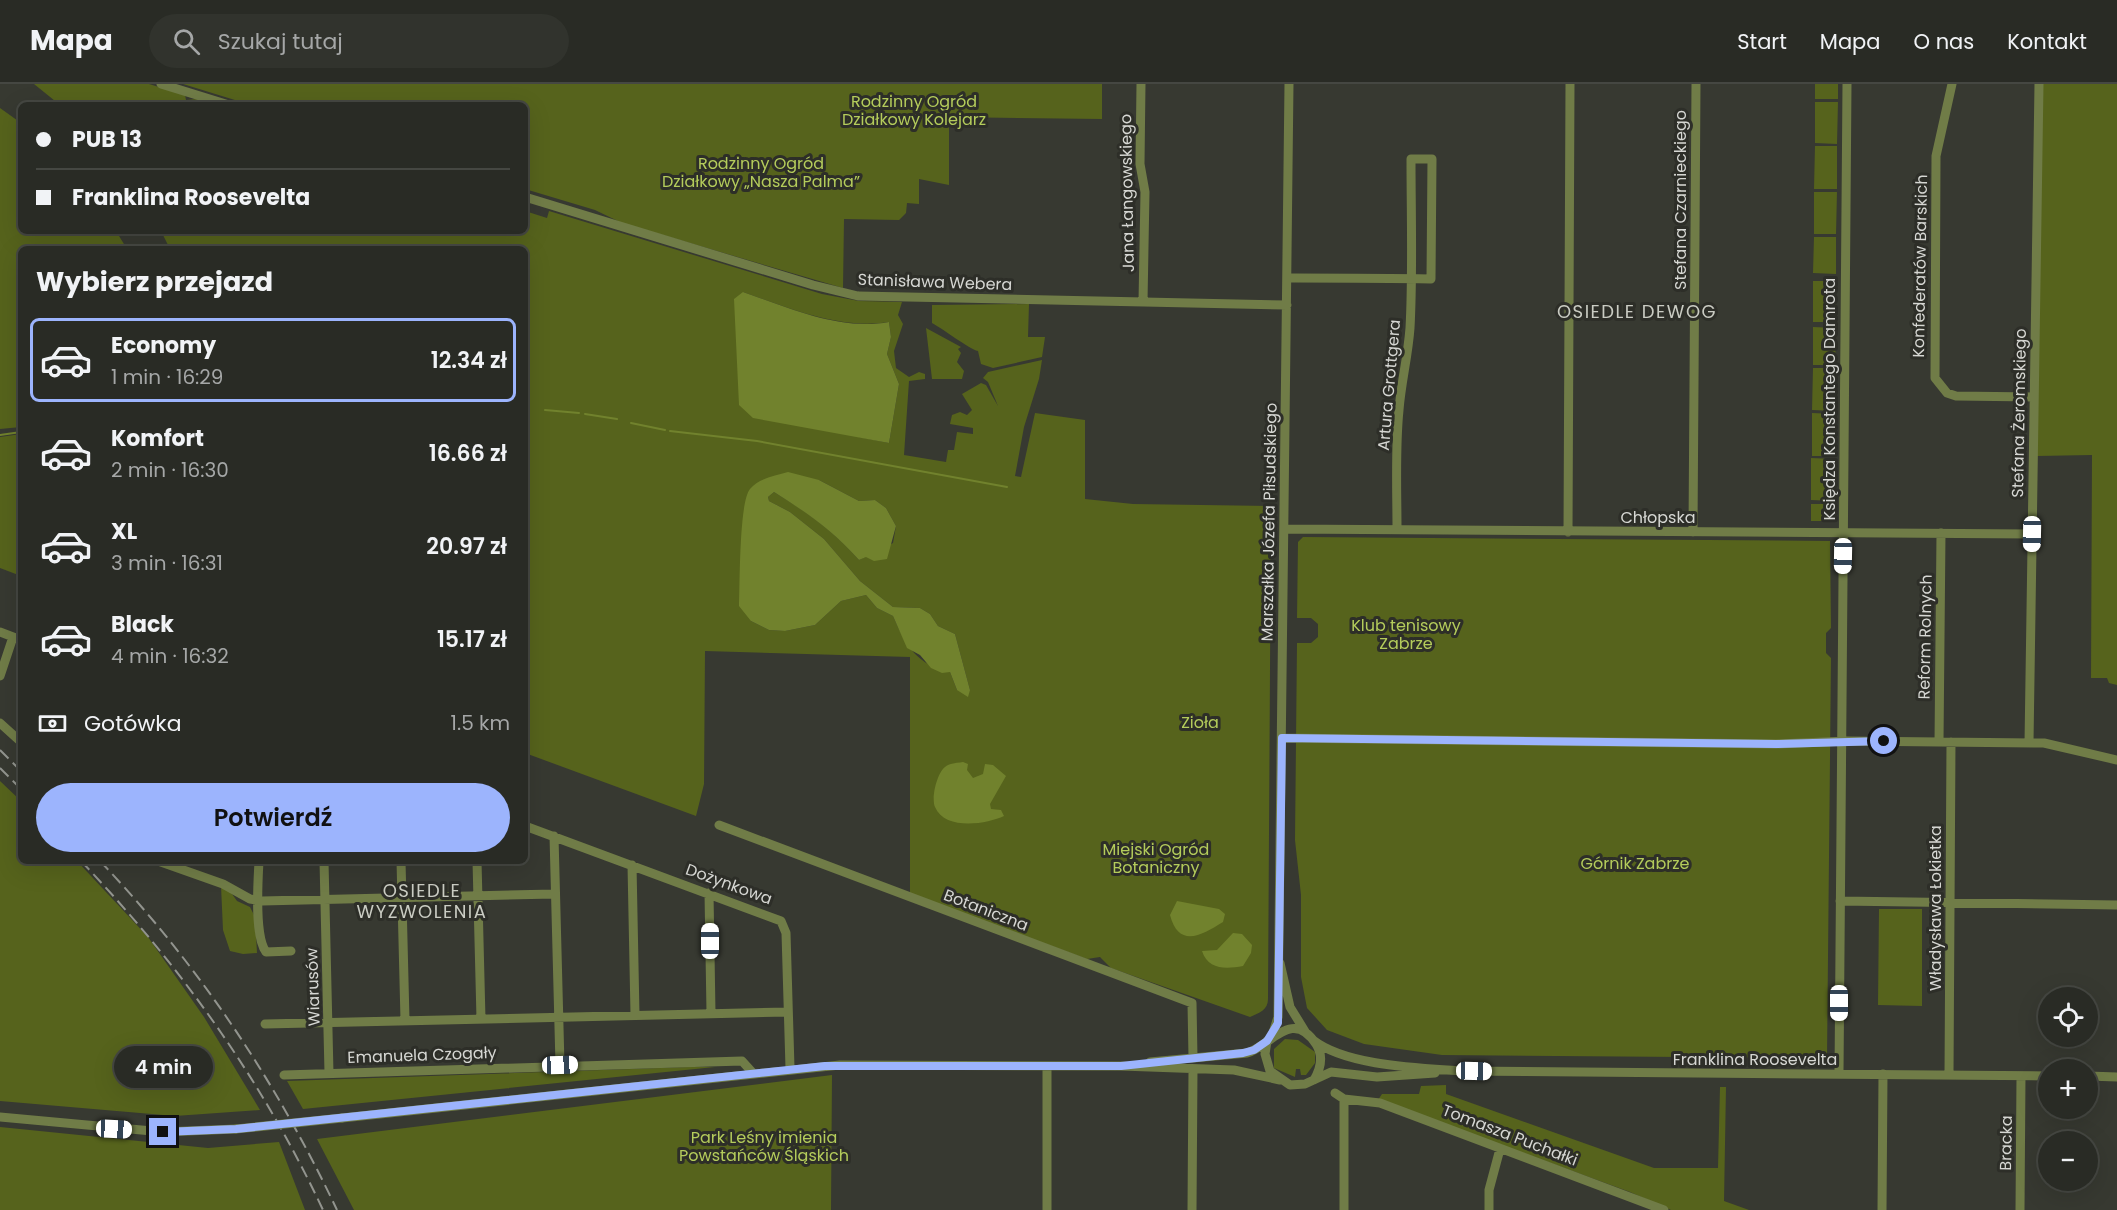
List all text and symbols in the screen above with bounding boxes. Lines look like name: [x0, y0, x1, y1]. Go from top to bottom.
search box: [149, 14, 569, 68]
text: Mapa: [30, 21, 113, 60]
icon: search: [170, 25, 203, 58]
text: Szukaj tutaj: [218, 26, 343, 57]
text: Start: [1737, 27, 1787, 56]
text: Mapa: [1820, 27, 1881, 56]
text: O nas: [1914, 27, 1974, 56]
text: Kontakt: [2007, 27, 2087, 56]
park label: Rodzinny Ogród Działkowy Kolejarz: [842, 90, 986, 131]
street label: Stefana Czarnieckiego: [1669, 110, 1692, 290]
street label: Jana Łangowskiego: [1114, 114, 1140, 272]
text: PUB 13: [72, 124, 142, 155]
park label: Rodzinny Ogród Działkowy „Nasza Palma”: [662, 152, 860, 193]
street label: Konfederatów Barskich: [1907, 174, 1933, 358]
text: Franklina Roosevelta: [72, 182, 310, 213]
text: Wybierz przejazd: [36, 263, 273, 300]
street label: Stanisława Webera: [857, 268, 1013, 296]
street label: Księdza Konstantego Damrota: [1818, 278, 1841, 520]
district label: OSIEDLE DEWOG: [1557, 299, 1717, 324]
street label: Artura Grottgera: [1372, 318, 1406, 452]
street label: Stefana Żeromskiego: [2006, 328, 2032, 498]
text: Economy: [111, 330, 216, 361]
icon: car: [39, 333, 93, 387]
text: 12.34 zł: [431, 345, 507, 376]
text: 1 min · 16:29: [111, 363, 223, 391]
street label: Marszałka Józefa Piłsudskiego: [1255, 402, 1283, 642]
text: Komfort: [111, 423, 204, 454]
icon: car: [39, 426, 93, 480]
text: 16.66 zł: [429, 438, 507, 469]
text: 2 min · 16:30: [111, 456, 229, 484]
street label: Chłopska: [1620, 506, 1696, 529]
text: XL: [111, 516, 137, 547]
car: [2023, 516, 2041, 552]
icon: car: [39, 519, 93, 573]
text: 20.97 zł: [426, 531, 507, 562]
car: [1834, 538, 1852, 574]
text: 3 min · 16:31: [111, 549, 223, 577]
street label: Reform Rolnych: [1912, 574, 1938, 700]
text: Black: [111, 609, 174, 640]
icon: car: [39, 612, 93, 666]
park label: Klub tenisowy Zabrze: [1351, 614, 1461, 655]
text: 15.17 zł: [437, 624, 507, 655]
text: 4 min · 16:32: [111, 642, 229, 670]
icon: cash: [36, 707, 69, 740]
text: Gotówka: [84, 708, 182, 739]
text: 1.5 km: [451, 709, 510, 737]
park label: Zioła: [1181, 711, 1219, 734]
route start: [1870, 727, 1897, 754]
button: Potwierdź: [36, 783, 510, 852]
street label: Władysława Łokietka: [1924, 825, 1947, 991]
park label: Miejski Ogród Botaniczny: [1103, 838, 1209, 879]
park label: Górnik Zabrze: [1581, 852, 1689, 875]
street label: Dożynkowa: [683, 858, 775, 910]
district label: OSIEDLE WYZWOLENIA: [357, 878, 487, 924]
street label: Botaniczna: [940, 883, 1032, 937]
car: [701, 923, 719, 959]
street label: Wiarusów: [300, 947, 326, 1027]
car: [1830, 985, 1848, 1021]
map controls: [2038, 987, 2098, 1191]
button: locate: [2038, 987, 2098, 1047]
street label: Emanuela Czogały: [347, 1041, 497, 1069]
callout: 4 min: [114, 1045, 213, 1087]
street label: Franklina Roosevelta: [1673, 1048, 1837, 1071]
text: 4 min: [135, 1053, 192, 1081]
car: [542, 1055, 578, 1075]
button: +: [2038, 1059, 2098, 1119]
car: [1456, 1062, 1492, 1080]
street label: Tomasza Puchałki: [1439, 1099, 1581, 1171]
street label: Bracka: [1994, 1115, 2018, 1171]
route end: [149, 1118, 176, 1145]
car: [96, 1119, 132, 1139]
park label: Park Leśny imienia Powstańców Śląskich: [679, 1126, 849, 1167]
button: −: [2038, 1131, 2098, 1191]

